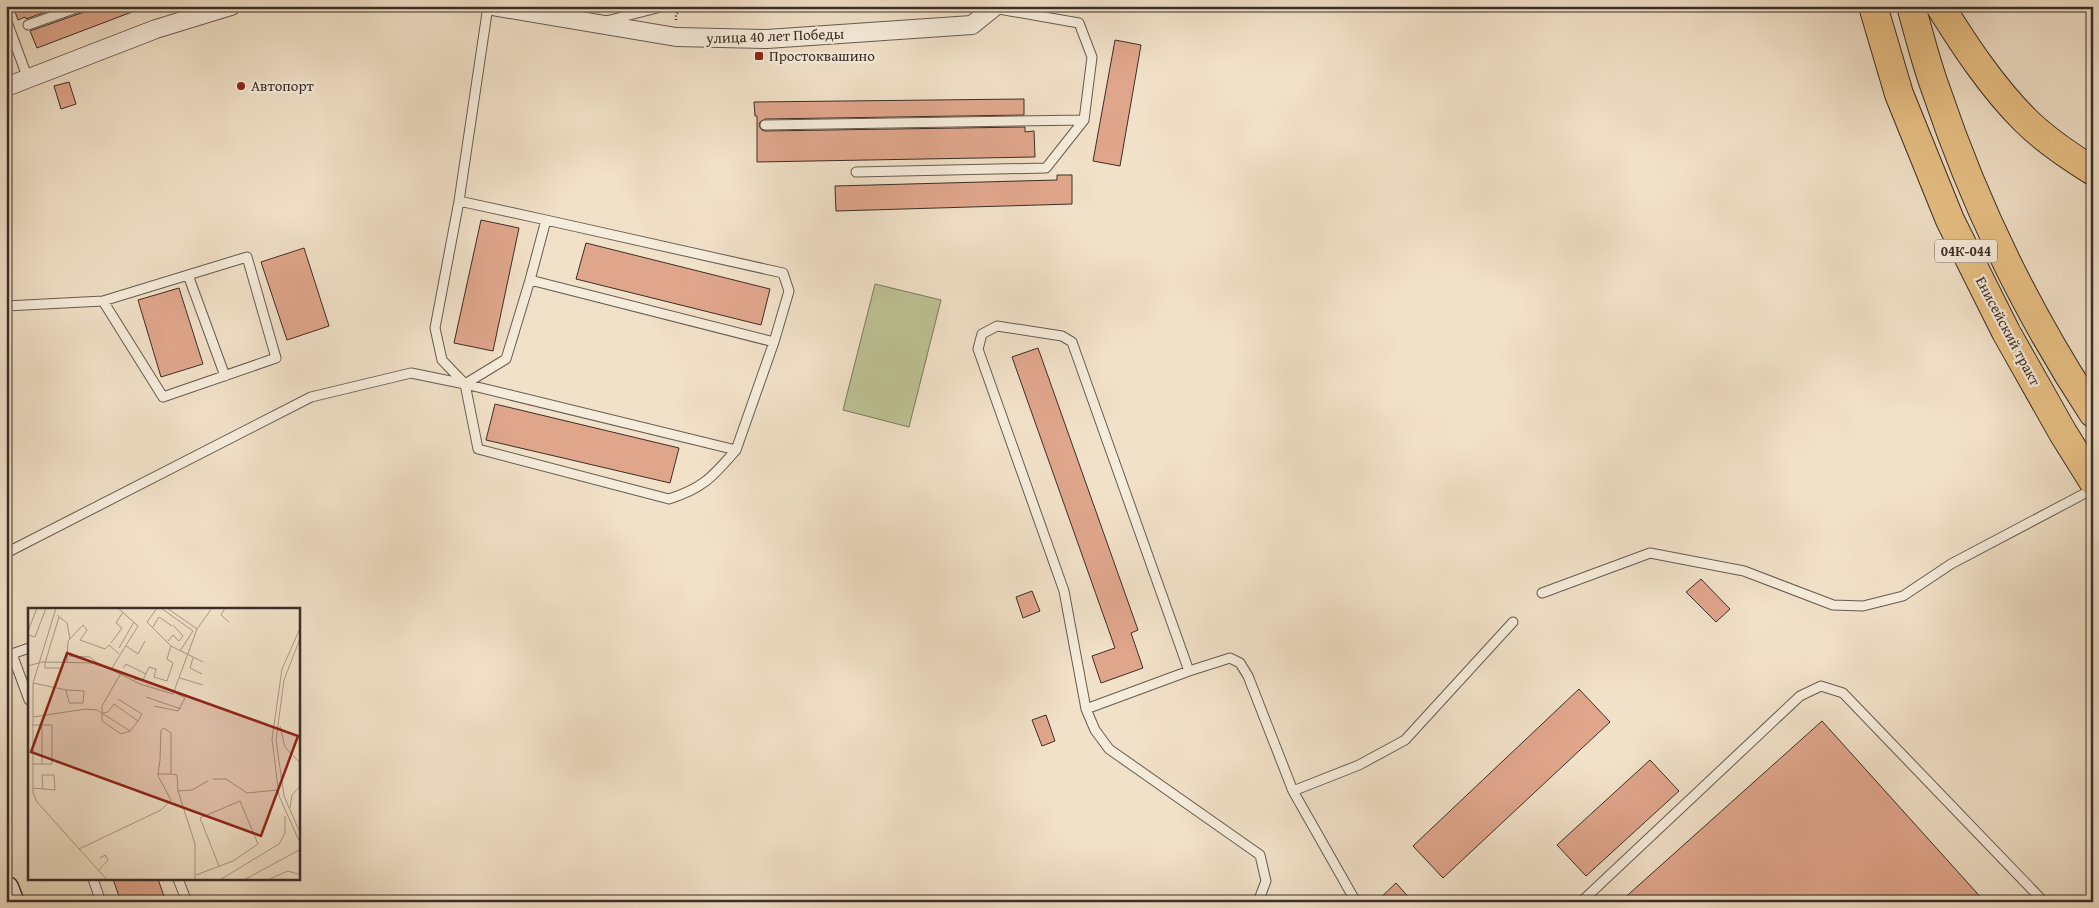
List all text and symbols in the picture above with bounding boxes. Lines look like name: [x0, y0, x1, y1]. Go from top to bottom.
street label: улица 40 лет Победы: [705, 23, 845, 48]
place label: Простоквашино: [769, 45, 875, 66]
marker: Простоквашино: [753, 50, 765, 62]
place label: Автопорт: [251, 75, 315, 96]
marker: Автопорт: [235, 80, 247, 92]
road number: 04К-044: [1935, 240, 1997, 262]
street label: Енисейский тракт: [1971, 272, 2046, 390]
inset map: [28, 608, 300, 880]

